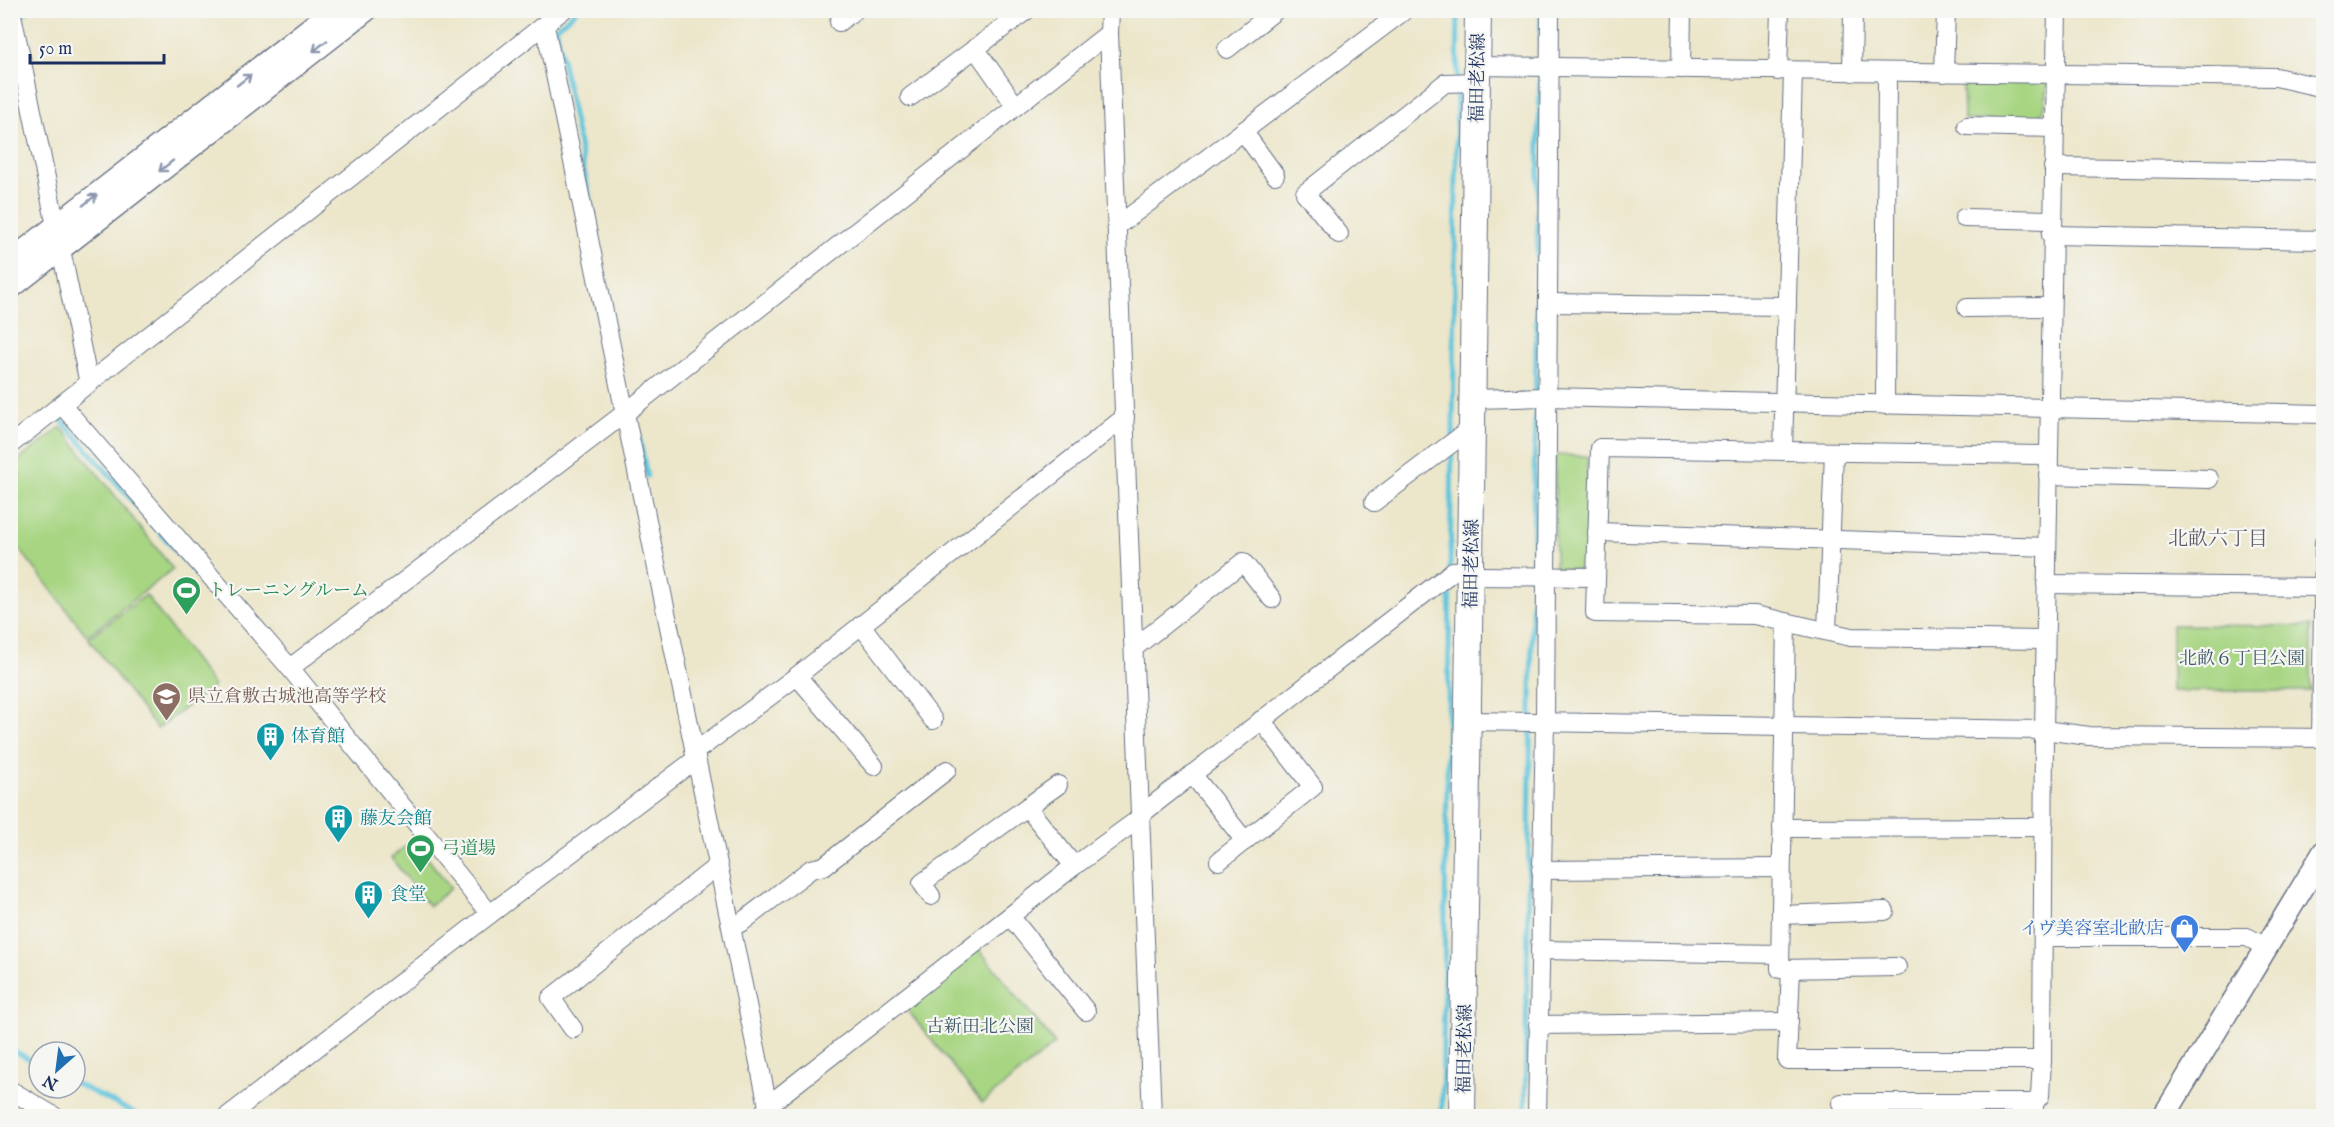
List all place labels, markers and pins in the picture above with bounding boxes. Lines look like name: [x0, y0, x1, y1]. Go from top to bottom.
sports icon: トレーニングルーム: [171, 574, 203, 616]
place label: トレーニングルーム: [208, 580, 369, 603]
school or university icon: 県立倉敷古城池高等学校: [151, 680, 183, 722]
place label: 県立倉敷古城池高等学校: [188, 686, 386, 709]
building icon: 体育館: [254, 720, 286, 762]
place label: 体育館: [291, 726, 345, 749]
building icon: 藤友会館: [323, 802, 355, 844]
place label: 藤友会館: [360, 808, 432, 831]
sports icon: 弓道場: [405, 832, 437, 874]
place label: 弓道場: [442, 838, 496, 861]
building icon: 食堂: [353, 878, 385, 920]
place label: 食堂: [390, 884, 426, 907]
shop icon: イヴ美容室北畝店: [2169, 912, 2201, 954]
place label: イヴ美容室北畝店: [2020, 918, 2164, 941]

